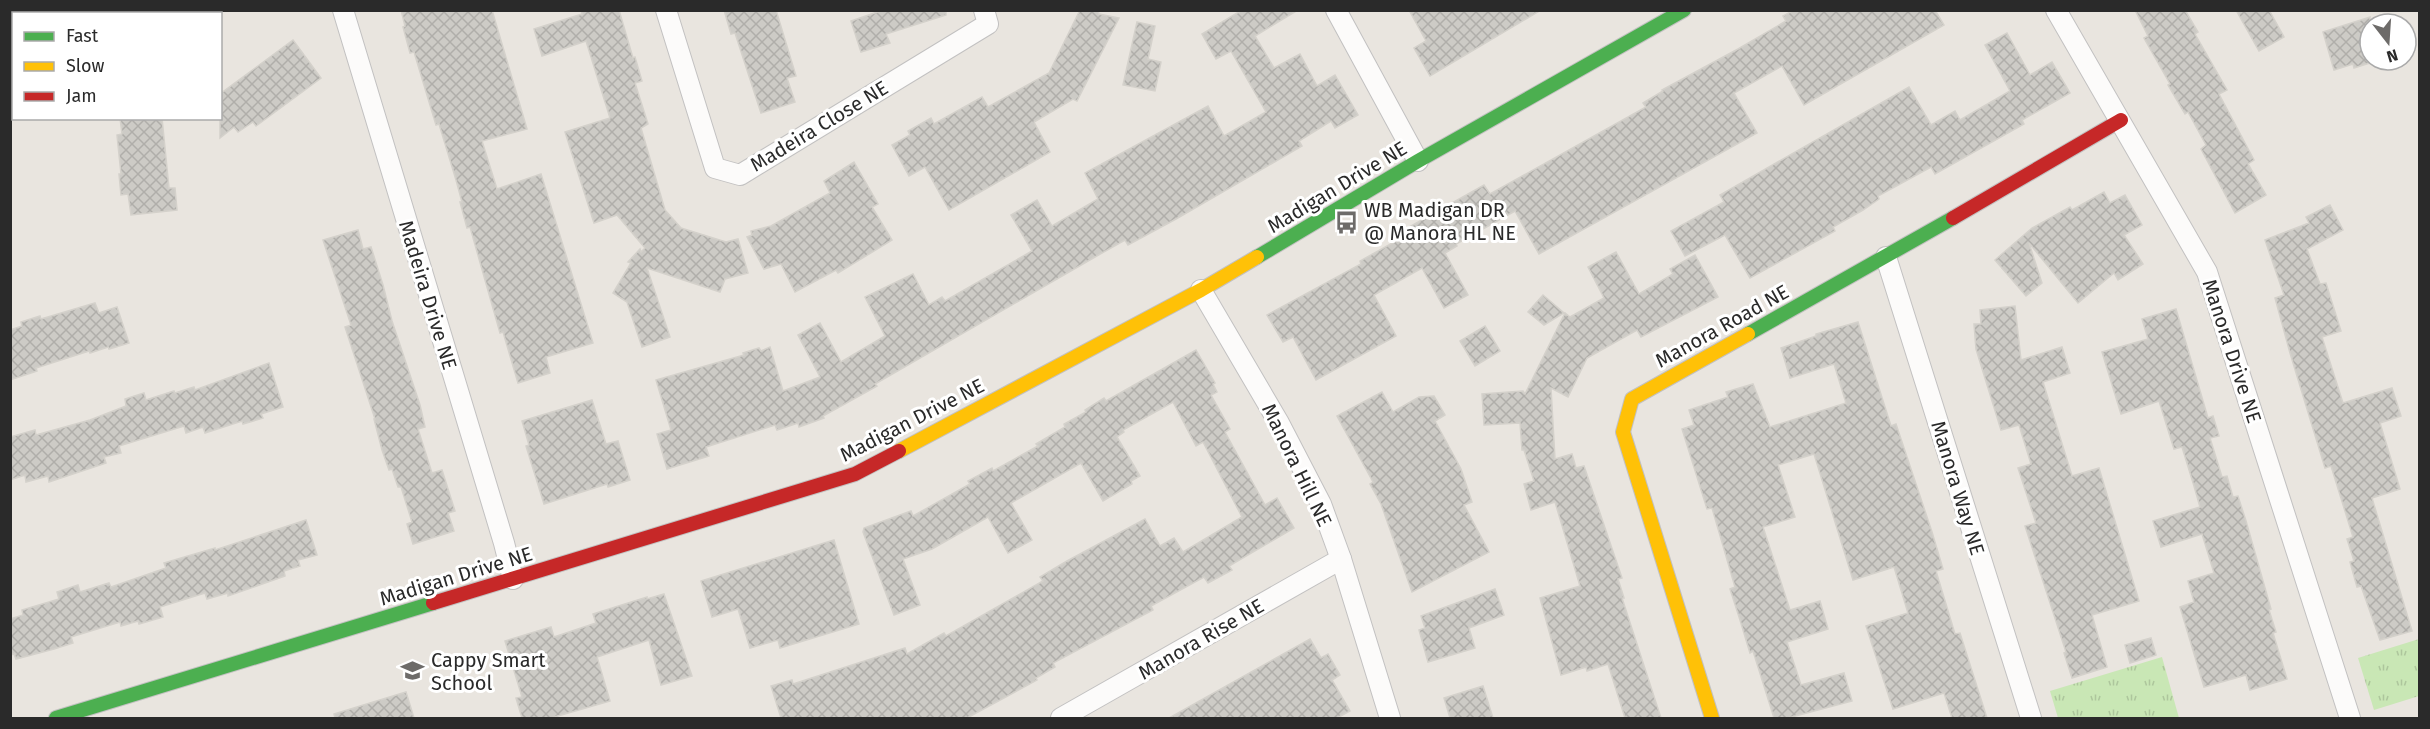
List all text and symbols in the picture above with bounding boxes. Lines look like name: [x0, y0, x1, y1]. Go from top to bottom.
legend: [12, 12, 222, 120]
north arrow: [2358, 12, 2418, 72]
text: Fast: [66, 25, 99, 47]
text: N: [2384, 45, 2400, 67]
text: Slow: [66, 55, 105, 77]
street label: Madeira Close NE: [746, 75, 892, 177]
text: Jam: [66, 85, 97, 107]
street label: Madigan Drive NE: [1263, 136, 1411, 238]
place label: WB Madigan DR @ Manora HL NE: [1364, 198, 1516, 245]
bus stop icon: WB Madigan DR @ Manora HL NE: [1333, 209, 1359, 235]
street label: Madeira Drive NE: [394, 218, 462, 372]
street label: Manora Drive NE: [2197, 276, 2267, 426]
street label: Manora Road NE: [1651, 279, 1793, 373]
street label: Madigan Drive NE: [836, 373, 988, 467]
street label: Manora Hill NE: [1257, 400, 1337, 530]
street label: Manora Way NE: [1926, 418, 1990, 558]
street label: Madigan Drive NE: [377, 541, 535, 611]
street label: Manora Rise NE: [1134, 593, 1268, 685]
place label: Cappy Smart School: [431, 648, 546, 695]
school or university icon: Cappy Smart School: [400, 658, 426, 684]

